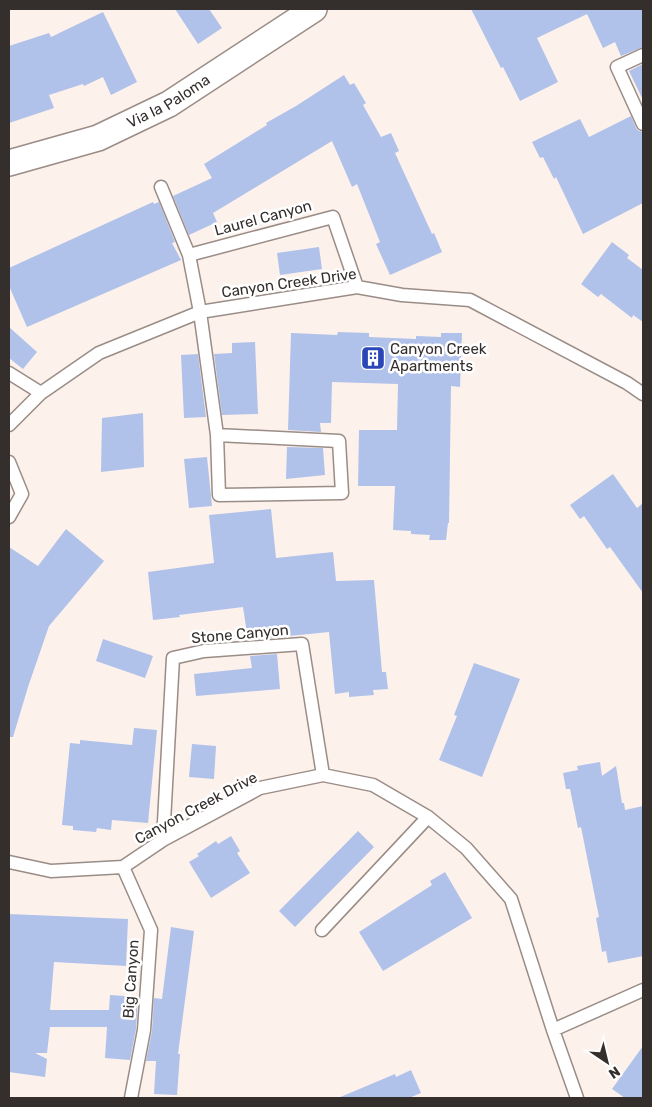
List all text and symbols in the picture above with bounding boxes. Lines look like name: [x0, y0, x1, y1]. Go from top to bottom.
street label: Via la Paloma: [124, 71, 213, 132]
street label: Laurel Canyon: [212, 196, 314, 240]
street label: Canyon Creek Drive: [220, 265, 358, 301]
place label: Canyon Creek Apartments: [390, 340, 487, 375]
building icon: Canyon Creek Apartments: [360, 345, 386, 371]
street label: Stone Canyon: [190, 621, 290, 647]
street label: Canyon Creek Drive: [132, 768, 260, 848]
street label: Big Canyon: [119, 939, 143, 1019]
north arrow: [582, 1037, 632, 1087]
text: N: [605, 1062, 623, 1082]

